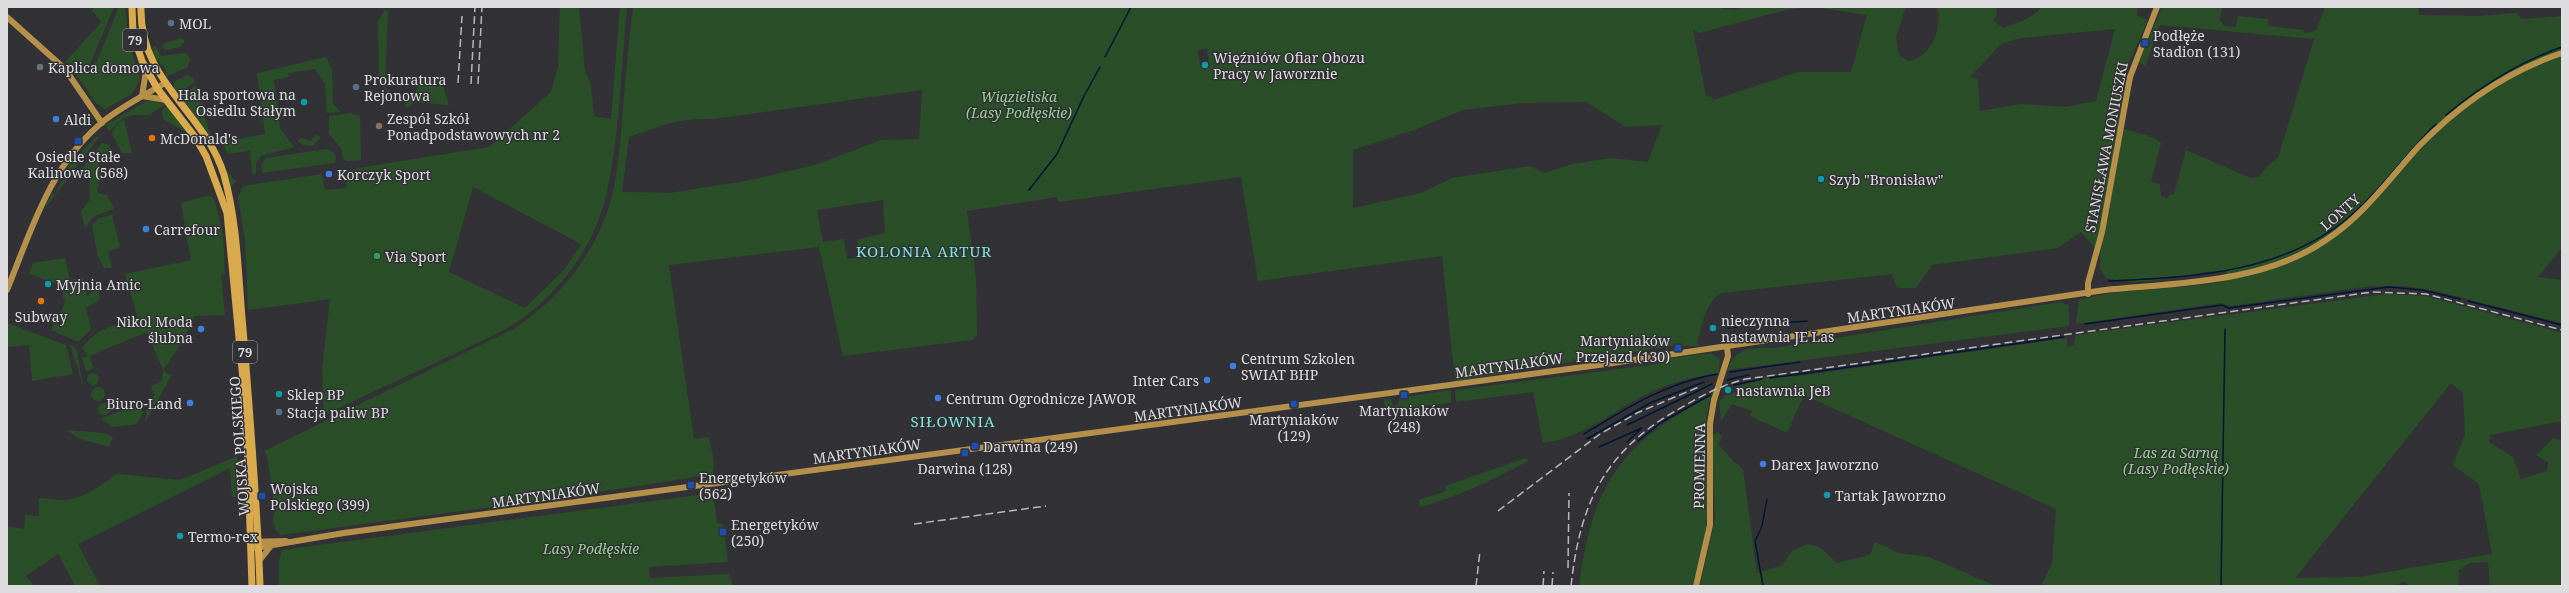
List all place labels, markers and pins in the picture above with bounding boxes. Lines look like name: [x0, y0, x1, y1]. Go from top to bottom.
place label: MOL: [179, 14, 212, 33]
marker: MOL: [166, 18, 176, 28]
place label: Podłęże Stadion (131): [2153, 26, 2241, 61]
marker: Podłęże Stadion (131): [2140, 38, 2150, 48]
place label: Więźniów Ofiar Obozu Pracy w Jaworznie: [1213, 48, 1365, 83]
place label: Kaplica domowa: [48, 58, 160, 77]
marker: Więźniów Ofiar Obozu Pracy w Jaworznie: [1200, 60, 1210, 70]
marker: Kaplica domowa: [35, 62, 45, 72]
place label: Prokuratura Rejonowa: [364, 70, 447, 105]
marker: Prokuratura Rejonowa: [351, 82, 361, 92]
place label: Hala sportowa na Osiedlu Stałym: [178, 85, 296, 120]
marker: Hala sportowa na Osiedlu Stałym: [299, 97, 309, 107]
place label: Zespół Szkół Ponadpodstawowych nr 2: [387, 109, 560, 144]
place label: Aldi: [64, 110, 92, 129]
marker: Aldi: [51, 114, 61, 124]
marker: Zespół Szkół Ponadpodstawowych nr 2: [374, 121, 384, 131]
place label: McDonald's: [160, 129, 238, 148]
marker: McDonald's: [147, 133, 157, 143]
marker: Osiedle Stałe Kalinowa (568): [73, 136, 83, 146]
place label: Osiedle Stałe Kalinowa (568): [28, 147, 128, 182]
place label: Korczyk Sport: [337, 165, 431, 184]
marker: Korczyk Sport: [324, 169, 334, 179]
place label: Szyb "Bronisław": [1829, 170, 1943, 189]
marker: Szyb "Bronisław": [1816, 174, 1826, 184]
place label: Carrefour: [154, 220, 220, 239]
marker: Carrefour: [141, 224, 151, 234]
place label: Via Sport: [385, 247, 446, 266]
marker: Via Sport: [372, 251, 382, 261]
place label: Myjnia Amic: [56, 275, 141, 294]
marker: Myjnia Amic: [43, 279, 53, 289]
marker: Subway: [36, 296, 46, 306]
place label: Subway: [15, 307, 67, 326]
place label: nieczynna nastawnia JE Las: [1721, 311, 1834, 346]
place label: Nikol Moda ślubna: [116, 312, 193, 347]
marker: nieczynna nastawnia JE Las: [1708, 323, 1718, 333]
marker: Nikol Moda ślubna: [196, 324, 206, 334]
place label: Martyniaków Przejazd (130): [1576, 331, 1671, 366]
marker: Martyniaków Przejazd (130): [1673, 343, 1683, 353]
place label: Centrum Szkolen SWIAT BHP: [1241, 349, 1355, 384]
marker: Centrum Szkolen SWIAT BHP: [1228, 361, 1238, 371]
place label: Inter Cars: [1133, 371, 1199, 390]
marker: Inter Cars: [1202, 375, 1212, 385]
place label: nastawnia JeB: [1736, 381, 1831, 400]
place label: Sklep BP: [287, 385, 344, 404]
marker: nastawnia JeB: [1723, 385, 1733, 395]
marker: Sklep BP: [274, 389, 284, 399]
place label: Centrum Ogrodnicze JAWOR: [946, 389, 1137, 408]
marker: Martyniaków (248): [1399, 390, 1409, 400]
marker: Centrum Ogrodnicze JAWOR: [933, 393, 943, 403]
place label: Biuro-Land: [106, 394, 182, 413]
marker: Biuro-Land: [185, 398, 195, 408]
marker: Martyniaków (129): [1289, 399, 1299, 409]
place label: Martyniaków (248): [1359, 401, 1450, 436]
place label: Stacja paliw BP: [287, 403, 389, 422]
marker: Stacja paliw BP: [274, 407, 284, 417]
place label: Martyniaków (129): [1249, 410, 1340, 445]
place label: Darwina (249): [983, 437, 1078, 456]
marker: Darwina (249): [970, 441, 980, 451]
marker: Darwina (128): [960, 448, 970, 458]
place label: Darex Jaworzno: [1771, 455, 1879, 474]
place label: Darwina (128): [918, 459, 1013, 478]
marker: Darex Jaworzno: [1758, 459, 1768, 469]
place label: Energetyków (562): [699, 468, 788, 503]
place label: Wojska Polskiego (399): [270, 479, 370, 514]
marker: Energetyków (562): [686, 480, 696, 490]
place label: Tartak Jaworzno: [1835, 486, 1946, 505]
marker: Tartak Jaworzno: [1822, 490, 1832, 500]
marker: Wojska Polskiego (399): [257, 491, 267, 501]
place label: Energetyków (250): [731, 515, 820, 550]
place label: Termo-rex: [188, 527, 259, 546]
marker: Energetyków (250): [718, 527, 728, 537]
marker: Termo-rex: [175, 531, 185, 541]

